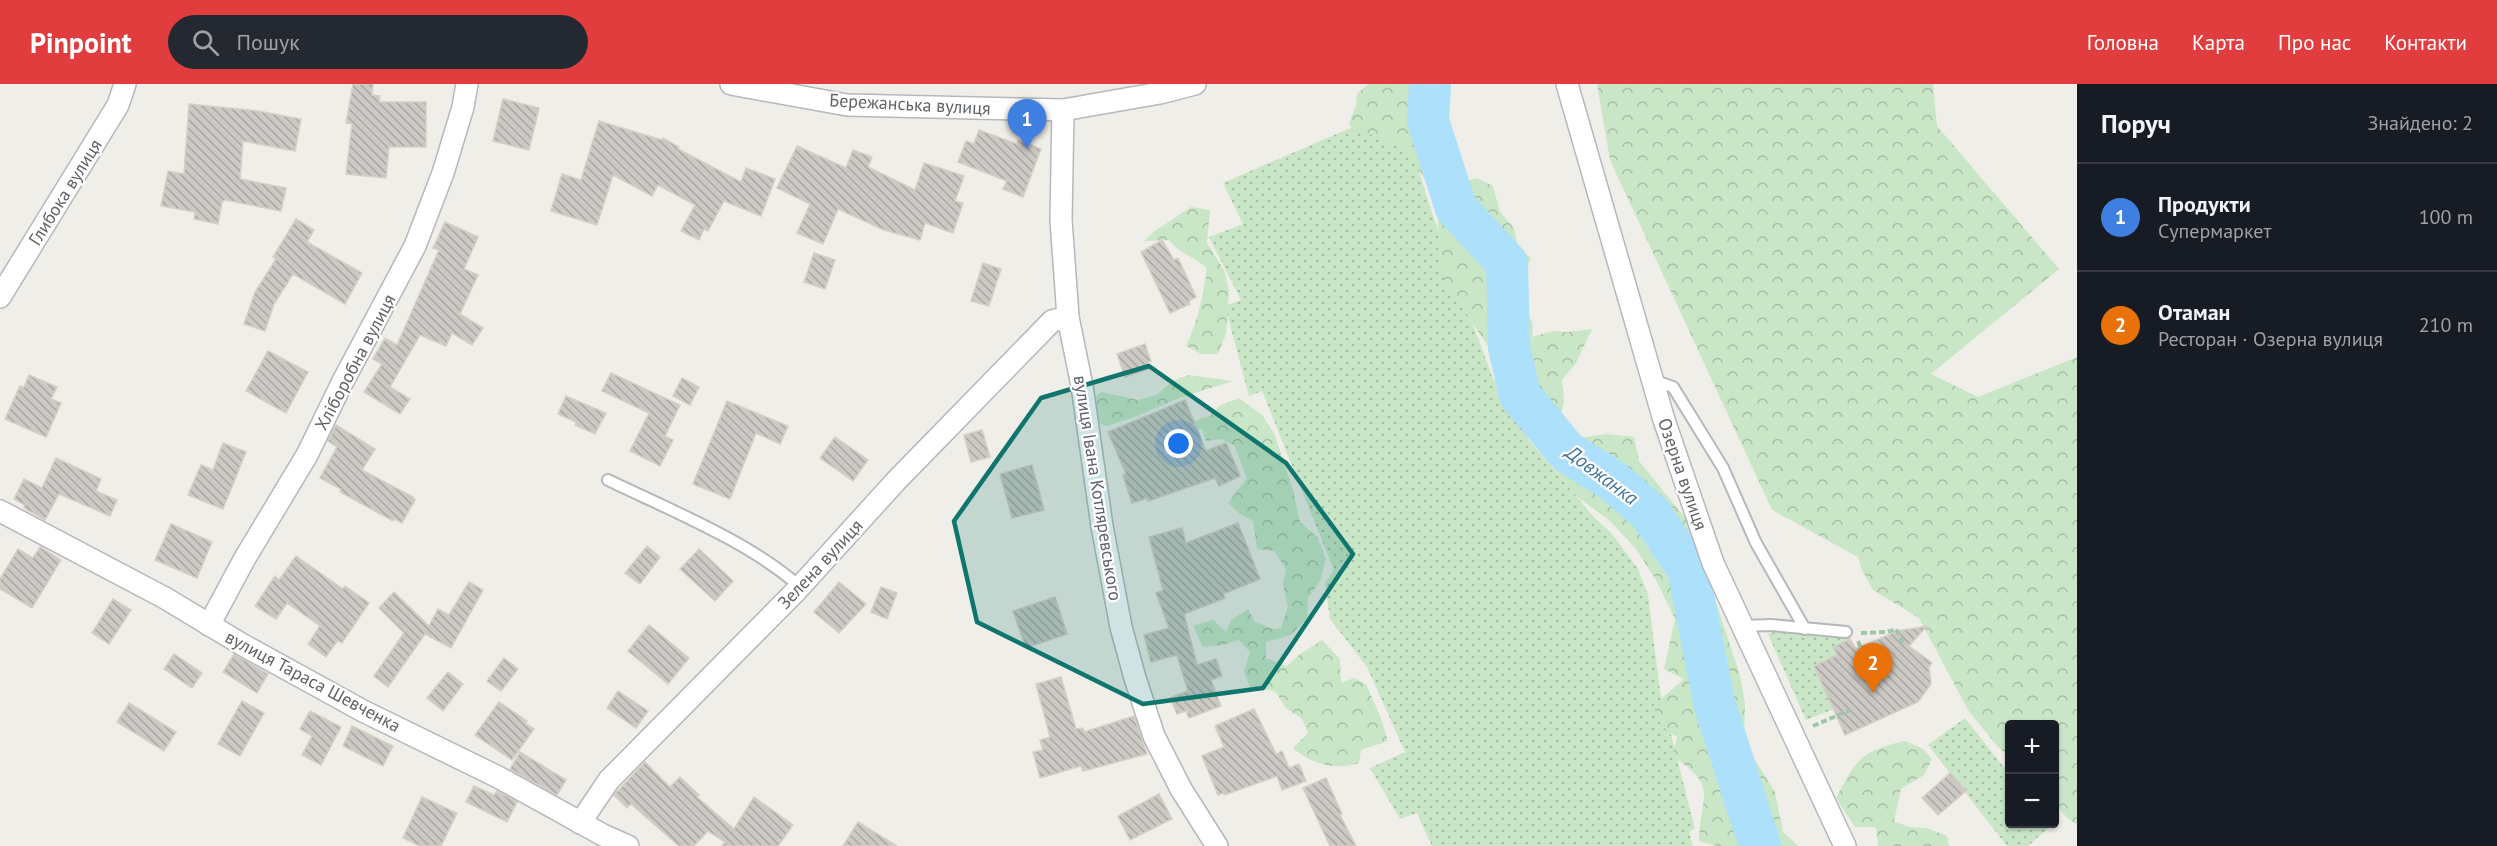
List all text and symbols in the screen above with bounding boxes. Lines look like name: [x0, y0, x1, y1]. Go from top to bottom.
search box: [168, 15, 588, 69]
text: Pinpoint: [30, 24, 132, 61]
icon: search: [189, 26, 222, 59]
text: Пошук: [237, 28, 300, 56]
text: Головна: [2087, 29, 2159, 56]
text: Карта: [2192, 29, 2245, 56]
text: Про нас: [2278, 29, 2351, 56]
text: Контакти: [2384, 29, 2467, 56]
street label: Бережанська вулиця: [829, 88, 991, 120]
pin: 1: [1008, 100, 1046, 149]
text: Поруч: [2101, 107, 2171, 140]
text: Знайдено: 2: [2367, 110, 2473, 136]
street label: Глибока вулиця: [23, 135, 107, 249]
text: Продукти: [2158, 190, 2251, 218]
text: 1: [2115, 204, 2126, 230]
text: 100 m: [2419, 204, 2473, 230]
text: Супермаркет: [2158, 218, 2271, 244]
street label: Хліборобна вулиця: [309, 290, 401, 434]
text: Отаман: [2158, 298, 2230, 326]
text: 2: [2115, 312, 2126, 338]
text: 210 m: [2419, 312, 2473, 338]
text: Ресторан · Озерна вулиця: [2158, 326, 2383, 352]
street label: вулиця Івана Котляревського: [1069, 374, 1127, 602]
street label: Озерна вулиця: [1653, 415, 1713, 533]
your location: [1164, 429, 1193, 458]
water label: Довжанка: [1559, 438, 1644, 511]
street label: Зелена вулиця: [773, 514, 867, 614]
street label: вулиця Тараса Шевченка: [221, 625, 405, 737]
pin: 2: [1854, 644, 1892, 693]
map controls: [2005, 720, 2059, 828]
button: +: [2005, 720, 2059, 774]
button: −: [2005, 774, 2059, 828]

